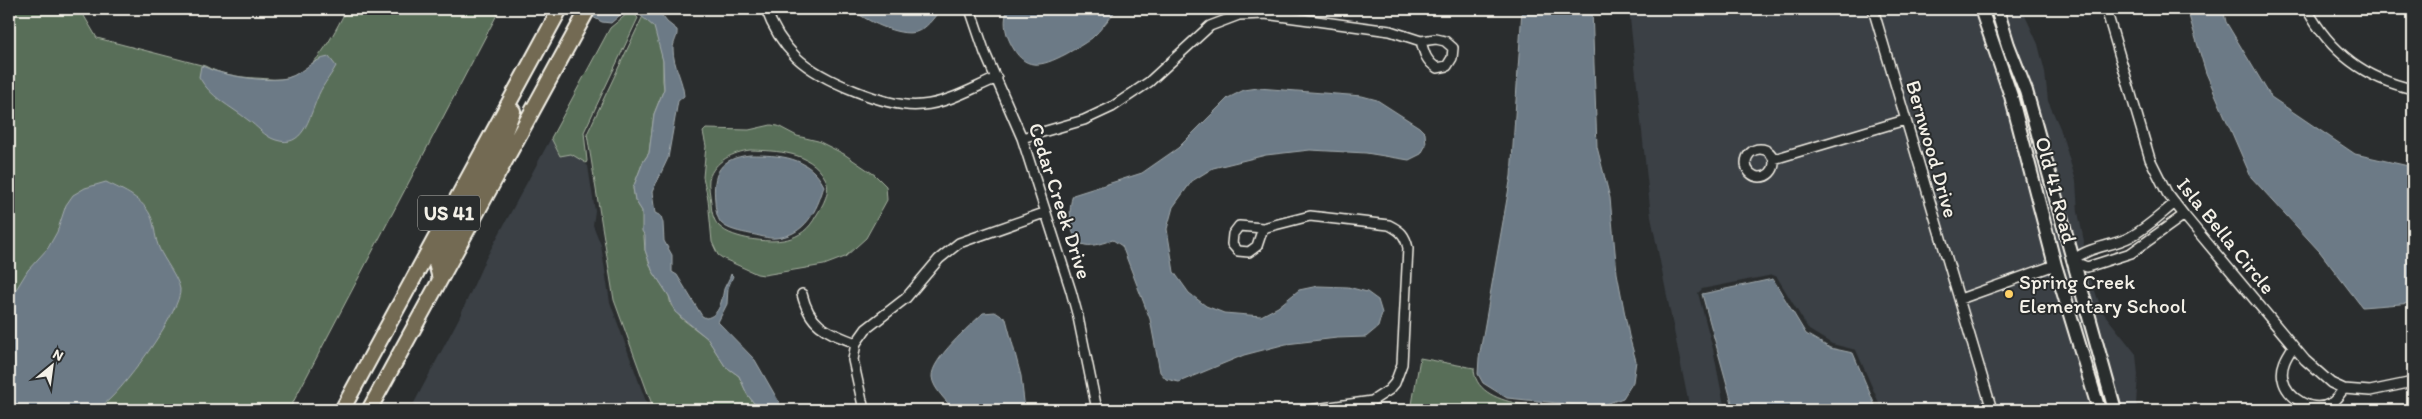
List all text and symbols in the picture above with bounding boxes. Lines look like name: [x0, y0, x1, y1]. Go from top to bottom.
street label: Bernwood Drive: [1901, 77, 1964, 221]
street label: Cedar Creek Drive: [1023, 120, 1097, 282]
street label: Old 41 Road: [2030, 134, 2083, 246]
street label: Isla Bella Circle: [2172, 172, 2281, 299]
road number: US 41: [418, 196, 480, 230]
place label: Spring Creek Elementary School: [2019, 269, 2187, 318]
marker: Spring Creek Elementary School: [2003, 288, 2015, 300]
north arrow: [28, 342, 78, 392]
text: N: [50, 345, 66, 365]

